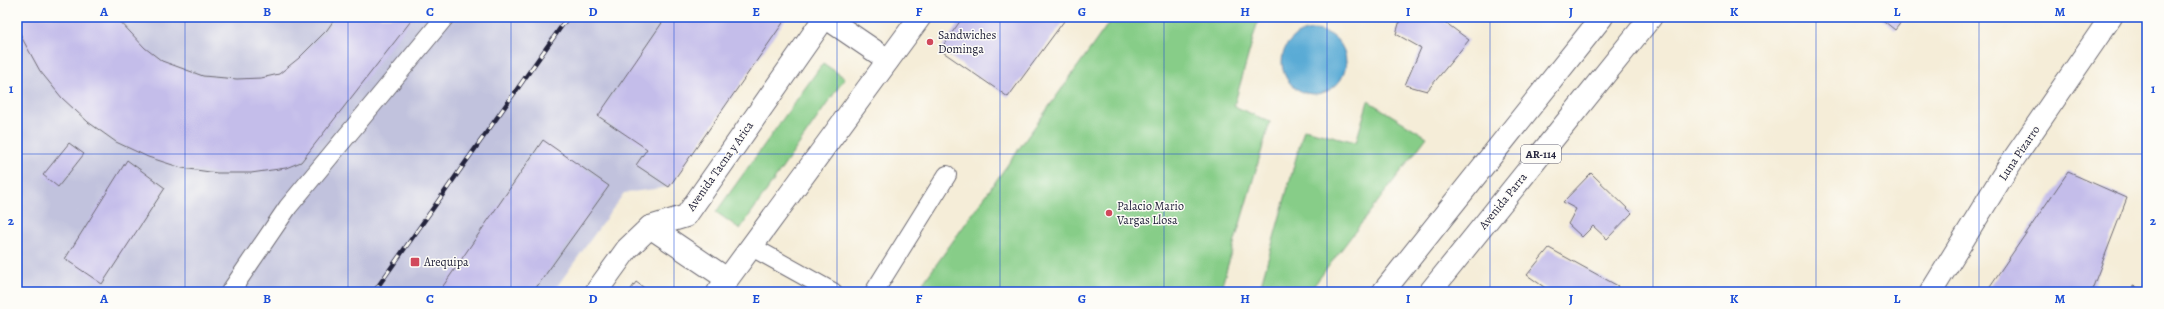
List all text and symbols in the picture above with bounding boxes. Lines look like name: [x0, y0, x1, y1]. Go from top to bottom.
text: A: [99, 3, 109, 20]
text: B: [263, 3, 271, 20]
text: C: [426, 3, 434, 20]
text: D: [588, 3, 598, 20]
text: E: [752, 3, 760, 20]
text: F: [916, 3, 923, 20]
text: G: [1078, 3, 1086, 20]
text: H: [1240, 3, 1250, 20]
text: I: [1406, 3, 1411, 20]
text: J: [1569, 3, 1573, 20]
text: K: [1730, 3, 1739, 20]
text: L: [1894, 3, 1901, 20]
text: M: [2055, 3, 2066, 20]
place label: Sandwiches Dominga: [938, 27, 996, 57]
marker: Sandwiches Dominga: [925, 37, 935, 47]
text: 1: [9, 80, 14, 97]
text: 1: [2151, 80, 2156, 97]
street label: Avenida Tacna y Arica: [683, 118, 757, 215]
street label: Luna Pizarro: [1995, 122, 2043, 184]
road number: AR-114: [1521, 145, 1561, 163]
street label: Avenida Parra: [1475, 169, 1531, 233]
place label: Palacio Mario Vargas Llosa: [1116, 198, 1184, 228]
marker: Palacio Mario Vargas Llosa: [1104, 208, 1114, 218]
text: 2: [8, 212, 15, 229]
text: 2: [2150, 212, 2157, 229]
place label: Arequipa: [423, 254, 469, 270]
marker: Arequipa: [409, 256, 421, 268]
text: A: [99, 290, 109, 307]
text: B: [263, 290, 271, 307]
text: C: [426, 290, 434, 307]
text: D: [588, 290, 598, 307]
text: E: [752, 290, 760, 307]
text: F: [916, 290, 923, 307]
text: G: [1078, 290, 1086, 307]
text: H: [1240, 290, 1250, 307]
text: I: [1406, 290, 1411, 307]
text: J: [1569, 290, 1573, 307]
text: K: [1730, 290, 1739, 307]
text: L: [1894, 290, 1901, 307]
text: M: [2055, 290, 2066, 307]

